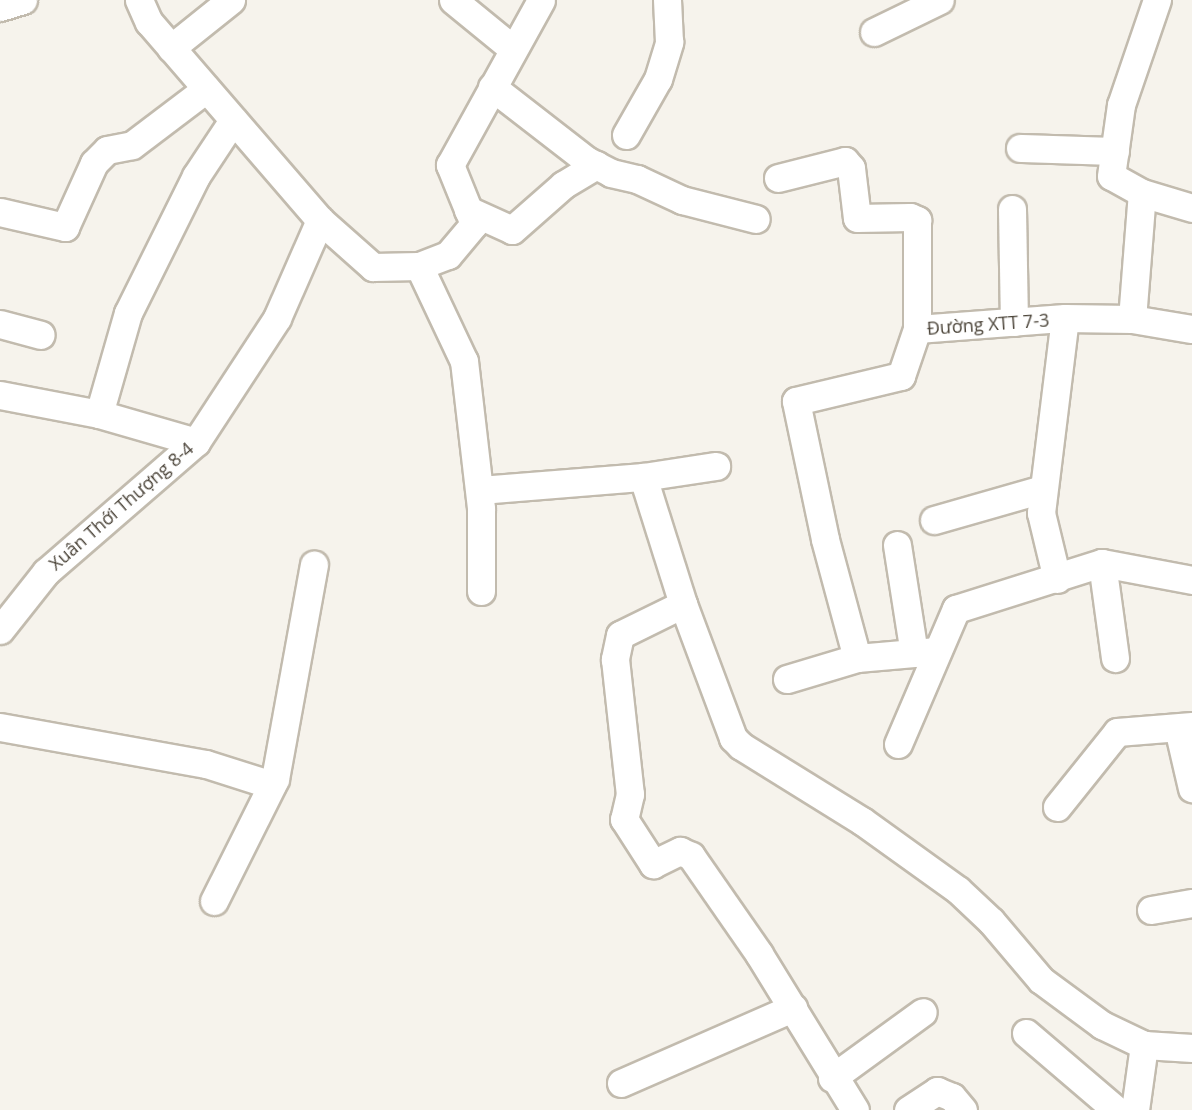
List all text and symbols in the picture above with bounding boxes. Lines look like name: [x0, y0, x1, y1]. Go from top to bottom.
street label: Đường XTT 7-3: [926, 309, 1050, 339]
street label: Xuân Thới Thượng 8-4: [44, 437, 198, 575]

